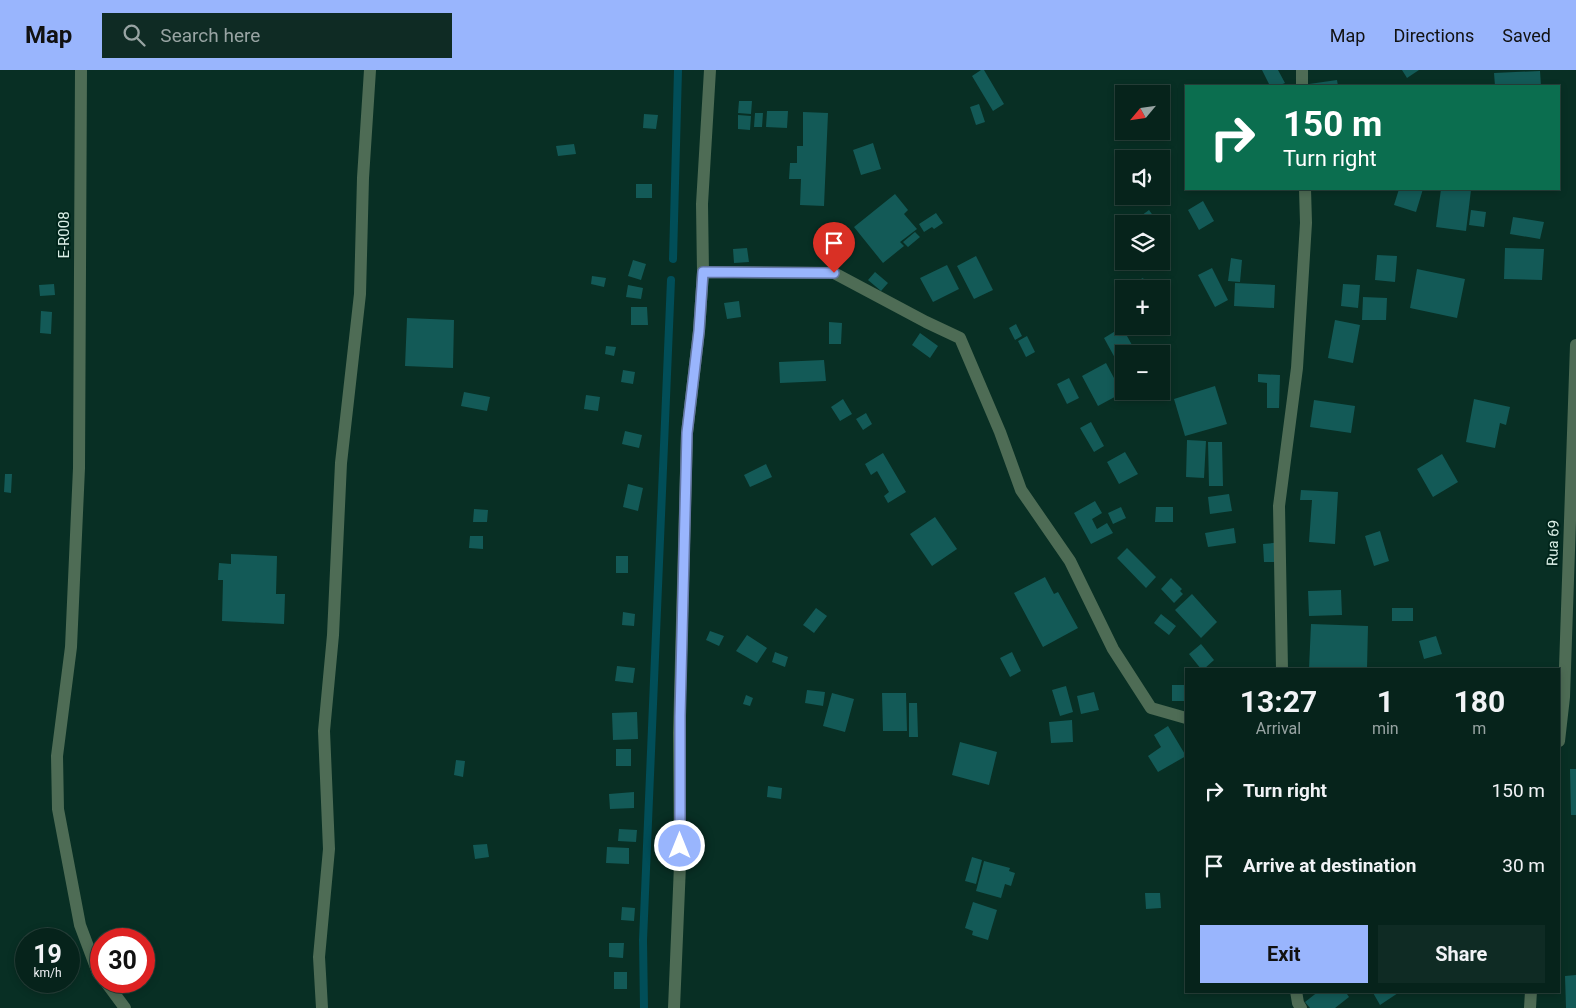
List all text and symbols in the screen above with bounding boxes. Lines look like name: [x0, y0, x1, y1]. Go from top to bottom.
search box: [102, 13, 452, 58]
text: Map: [25, 21, 72, 49]
icon: search: [120, 21, 148, 49]
text: Search here: [160, 24, 260, 47]
text: Map: [1330, 25, 1365, 46]
text: Directions: [1393, 25, 1474, 46]
text: Saved: [1502, 25, 1551, 46]
north arrow: [1115, 85, 1170, 140]
map controls: [1115, 85, 1170, 400]
text: 150 m: [1283, 104, 1382, 145]
icon: right: [1200, 105, 1265, 170]
text: Turn right: [1283, 146, 1377, 171]
button: sound: [1115, 150, 1170, 205]
street label: E-R008: [55, 211, 73, 259]
button: layers: [1115, 215, 1170, 270]
pin: [813, 222, 855, 273]
icon: arrive: [820, 229, 848, 257]
button: +: [1115, 280, 1170, 335]
button: −: [1115, 345, 1170, 400]
street label: Rua 69: [1543, 520, 1563, 566]
text: 13:27: [1240, 684, 1317, 719]
text: 1: [1377, 684, 1394, 719]
text: 180: [1454, 684, 1505, 719]
text: Arrival: [1256, 719, 1301, 738]
text: min: [1372, 719, 1399, 738]
text: m: [1472, 719, 1486, 738]
icon: right: [1200, 777, 1228, 805]
text: Turn right: [1243, 779, 1327, 802]
text: 150 m: [1492, 779, 1545, 802]
position arrow: [653, 819, 705, 871]
icon: arrive: [1200, 852, 1228, 880]
text: Arrive at destination: [1243, 854, 1416, 877]
text: 30 m: [1502, 854, 1545, 877]
button: Exit: [1200, 925, 1368, 983]
button: Share: [1378, 925, 1545, 983]
speed limit sign: 30: [90, 928, 155, 993]
text: 19: [33, 940, 62, 969]
text: km/h: [33, 966, 62, 980]

